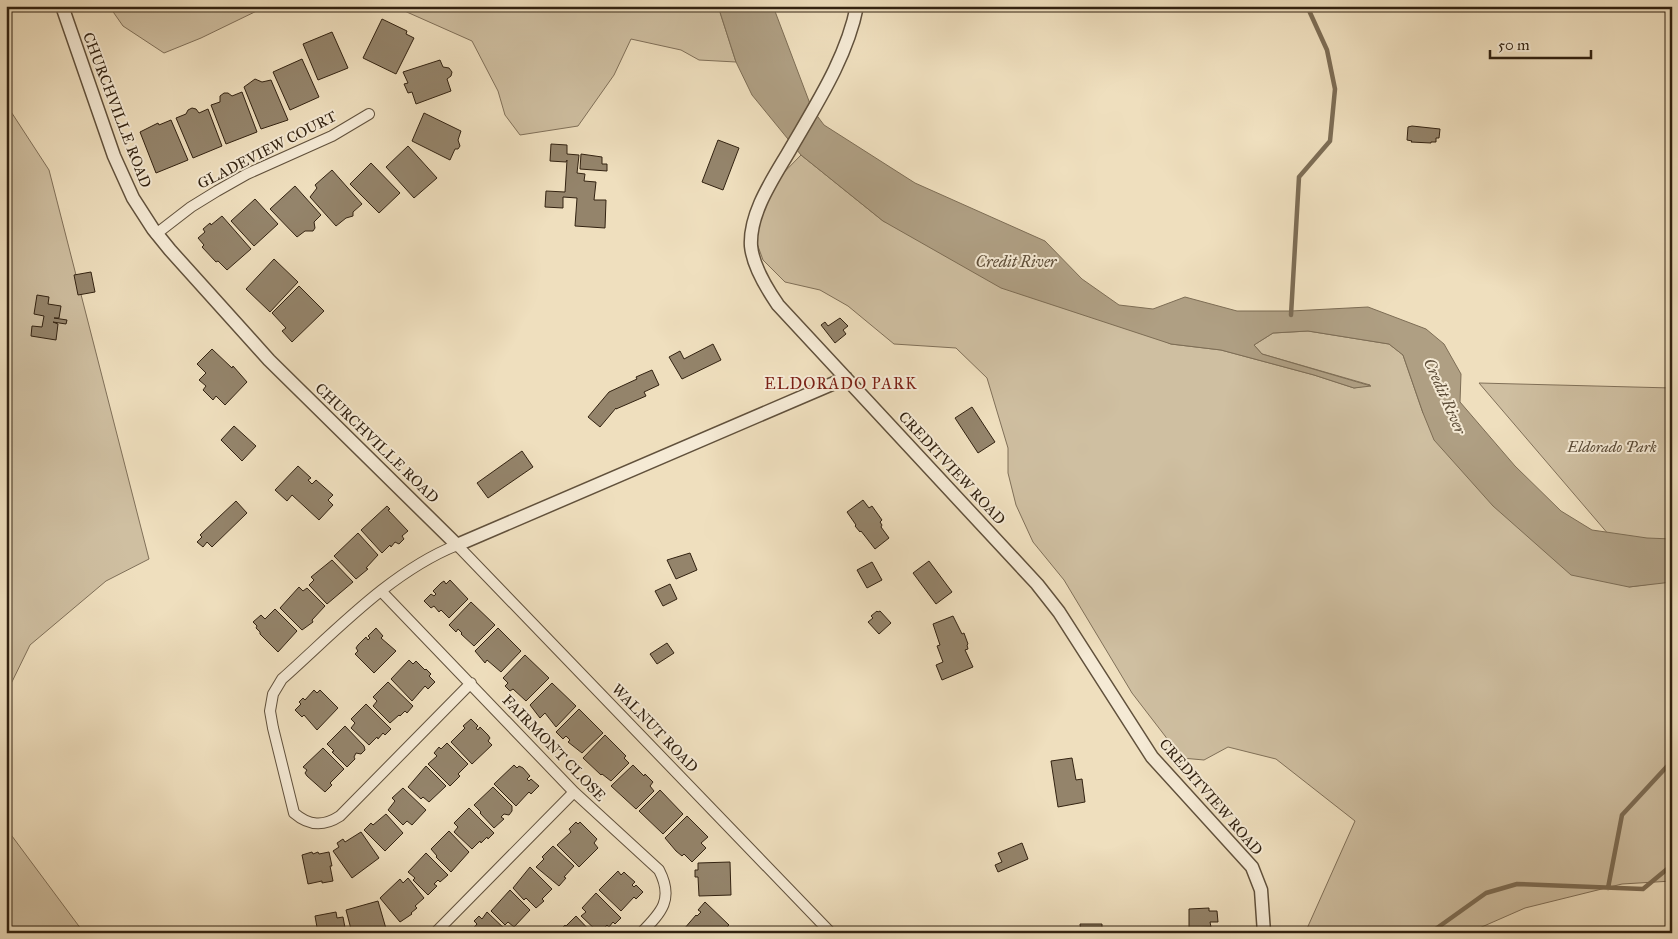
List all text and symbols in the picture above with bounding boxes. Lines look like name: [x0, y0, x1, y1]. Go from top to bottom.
scale bar: [1490, 28, 1592, 60]
street label: CHURCHVILLE ROAD: [79, 30, 155, 190]
text: 50 m: [1498, 36, 1530, 54]
street label: GLADEVIEW COURT: [194, 107, 340, 193]
water label: Credit River: [975, 252, 1058, 271]
water label: Credit River: [1420, 355, 1471, 438]
district label: ELDORADO PARK: [764, 374, 918, 393]
street label: CHURCHVILLE ROAD: [311, 379, 443, 507]
street label: CREDITVIEW ROAD: [895, 408, 1009, 528]
park label: Eldorado Park: [1566, 438, 1657, 456]
street label: WALNUT ROAD: [608, 680, 702, 776]
street label: FAIRMONT CLOSE: [499, 691, 610, 805]
street label: CREDITVIEW ROAD: [1156, 735, 1267, 859]

